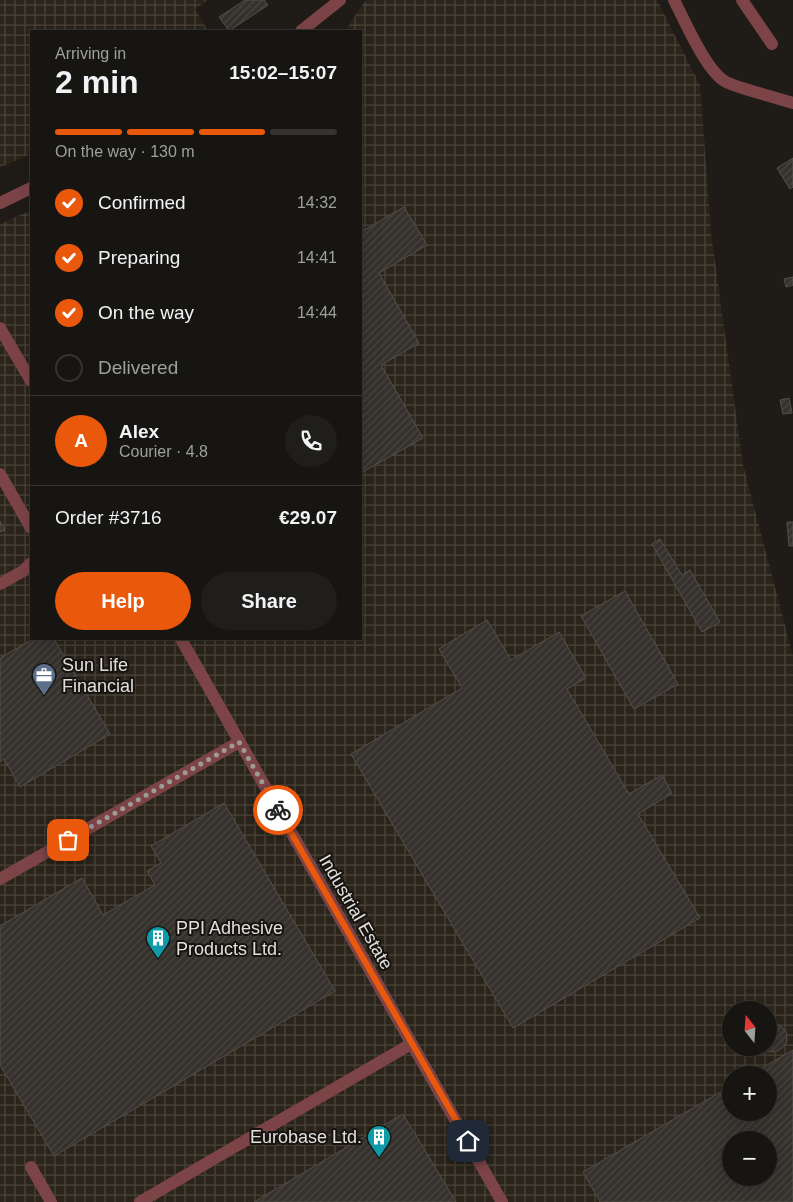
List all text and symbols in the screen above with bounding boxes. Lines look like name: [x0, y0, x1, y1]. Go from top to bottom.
text: Arriving in: [55, 45, 126, 62]
text: 15:02–15:07: [229, 62, 337, 83]
text: 2 min: [55, 64, 139, 100]
text: On the way · 130 m: [55, 143, 195, 160]
icon: check: [55, 189, 83, 217]
text: Confirmed: [98, 192, 186, 213]
text: 14:32: [297, 194, 337, 211]
icon: check: [55, 244, 83, 272]
text: Preparing: [98, 247, 180, 268]
text: 14:41: [297, 249, 337, 266]
icon: check: [55, 299, 83, 327]
text: On the way: [98, 302, 194, 323]
text: 14:44: [297, 304, 337, 321]
text: Delivered: [98, 357, 178, 378]
button: phone: [285, 415, 337, 467]
text: Alex: [119, 421, 159, 442]
text: A: [74, 430, 88, 451]
text: Courier · 4.8: [119, 443, 208, 460]
text: Order #3716: [55, 507, 162, 528]
text: €29.07: [279, 507, 337, 528]
button: Help: [55, 572, 191, 630]
button: Share: [201, 572, 337, 630]
place label: Sun Life Financial: [62, 655, 134, 696]
office icon: Sun Life Financial: [31, 662, 57, 696]
courier: [253, 785, 303, 835]
icon: bike: [264, 796, 292, 824]
pin: [47, 819, 89, 861]
icon: bag: [54, 826, 82, 854]
street label: Industrial Estate: [315, 851, 397, 973]
place label: PPI Adhesive Products Ltd.: [176, 918, 283, 959]
building icon: PPI Adhesive Products Ltd.: [145, 925, 171, 959]
north arrow: [722, 1001, 778, 1056]
map controls: [722, 1001, 777, 1186]
button: +: [722, 1066, 777, 1121]
pin: [447, 1120, 489, 1162]
building icon: Eurobase Ltd.: [366, 1124, 392, 1158]
place label: Eurobase Ltd.: [250, 1127, 362, 1147]
icon: home: [454, 1127, 482, 1155]
button: −: [722, 1131, 777, 1186]

